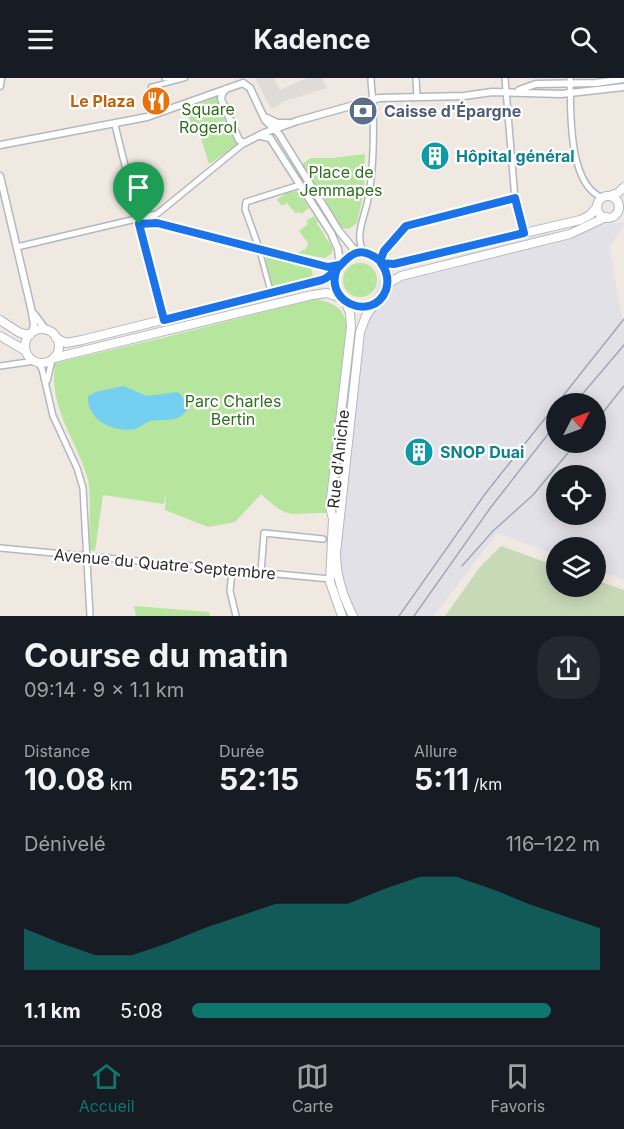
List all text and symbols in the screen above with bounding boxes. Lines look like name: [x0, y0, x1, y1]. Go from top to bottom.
icon: menu: [24, 23, 57, 56]
text: Kadence: [254, 23, 370, 56]
icon: search: [567, 23, 600, 56]
restaurant icon: Le Plaza: [140, 85, 172, 117]
place label: Le Plaza: [70, 91, 135, 111]
bank icon: Caisse d'Épargne: [347, 95, 379, 127]
park label: Square Rogerol: [179, 99, 237, 137]
place label: Caisse d'Épargne: [384, 101, 521, 121]
building icon: Hôpital général: [419, 140, 451, 172]
place label: Hôpital général: [456, 146, 575, 166]
pin: [113, 162, 164, 224]
park label: Place de Jemmapes: [299, 162, 383, 200]
icon: arrive: [122, 171, 155, 204]
park label: Parc Charles Bertin: [185, 391, 281, 429]
north arrow: [546, 393, 606, 453]
map controls: [546, 393, 606, 597]
street label: Rue d'Aniche: [323, 409, 353, 509]
building icon: SNOP Duai: [403, 436, 435, 468]
place label: SNOP Duai: [440, 442, 524, 462]
button: locate: [546, 465, 606, 525]
button: layers: [546, 537, 606, 597]
street label: Avenue du Quatre Septembre: [53, 544, 277, 584]
text: Course du matin: [24, 635, 289, 675]
button: share: [537, 636, 600, 699]
text: 09:14 · 9 × 1.1 km: [24, 678, 184, 702]
text: Distance: [24, 741, 90, 761]
text: Durée: [219, 741, 264, 761]
text: Allure: [414, 741, 457, 761]
text: 10.08: [24, 761, 105, 797]
text: 52:15: [219, 761, 299, 797]
text: 5:11: [414, 761, 469, 797]
text: km: [105, 774, 132, 794]
text: /km: [469, 774, 502, 794]
text: Dénivelé: [24, 832, 106, 856]
text: 116–122 m: [506, 832, 600, 856]
text: 1.1 km: [24, 999, 81, 1023]
text: 5:08: [120, 999, 163, 1023]
tab: Accueil: [79, 1060, 135, 1116]
tab: Carte: [292, 1060, 333, 1116]
tab: Favoris: [491, 1060, 545, 1116]

